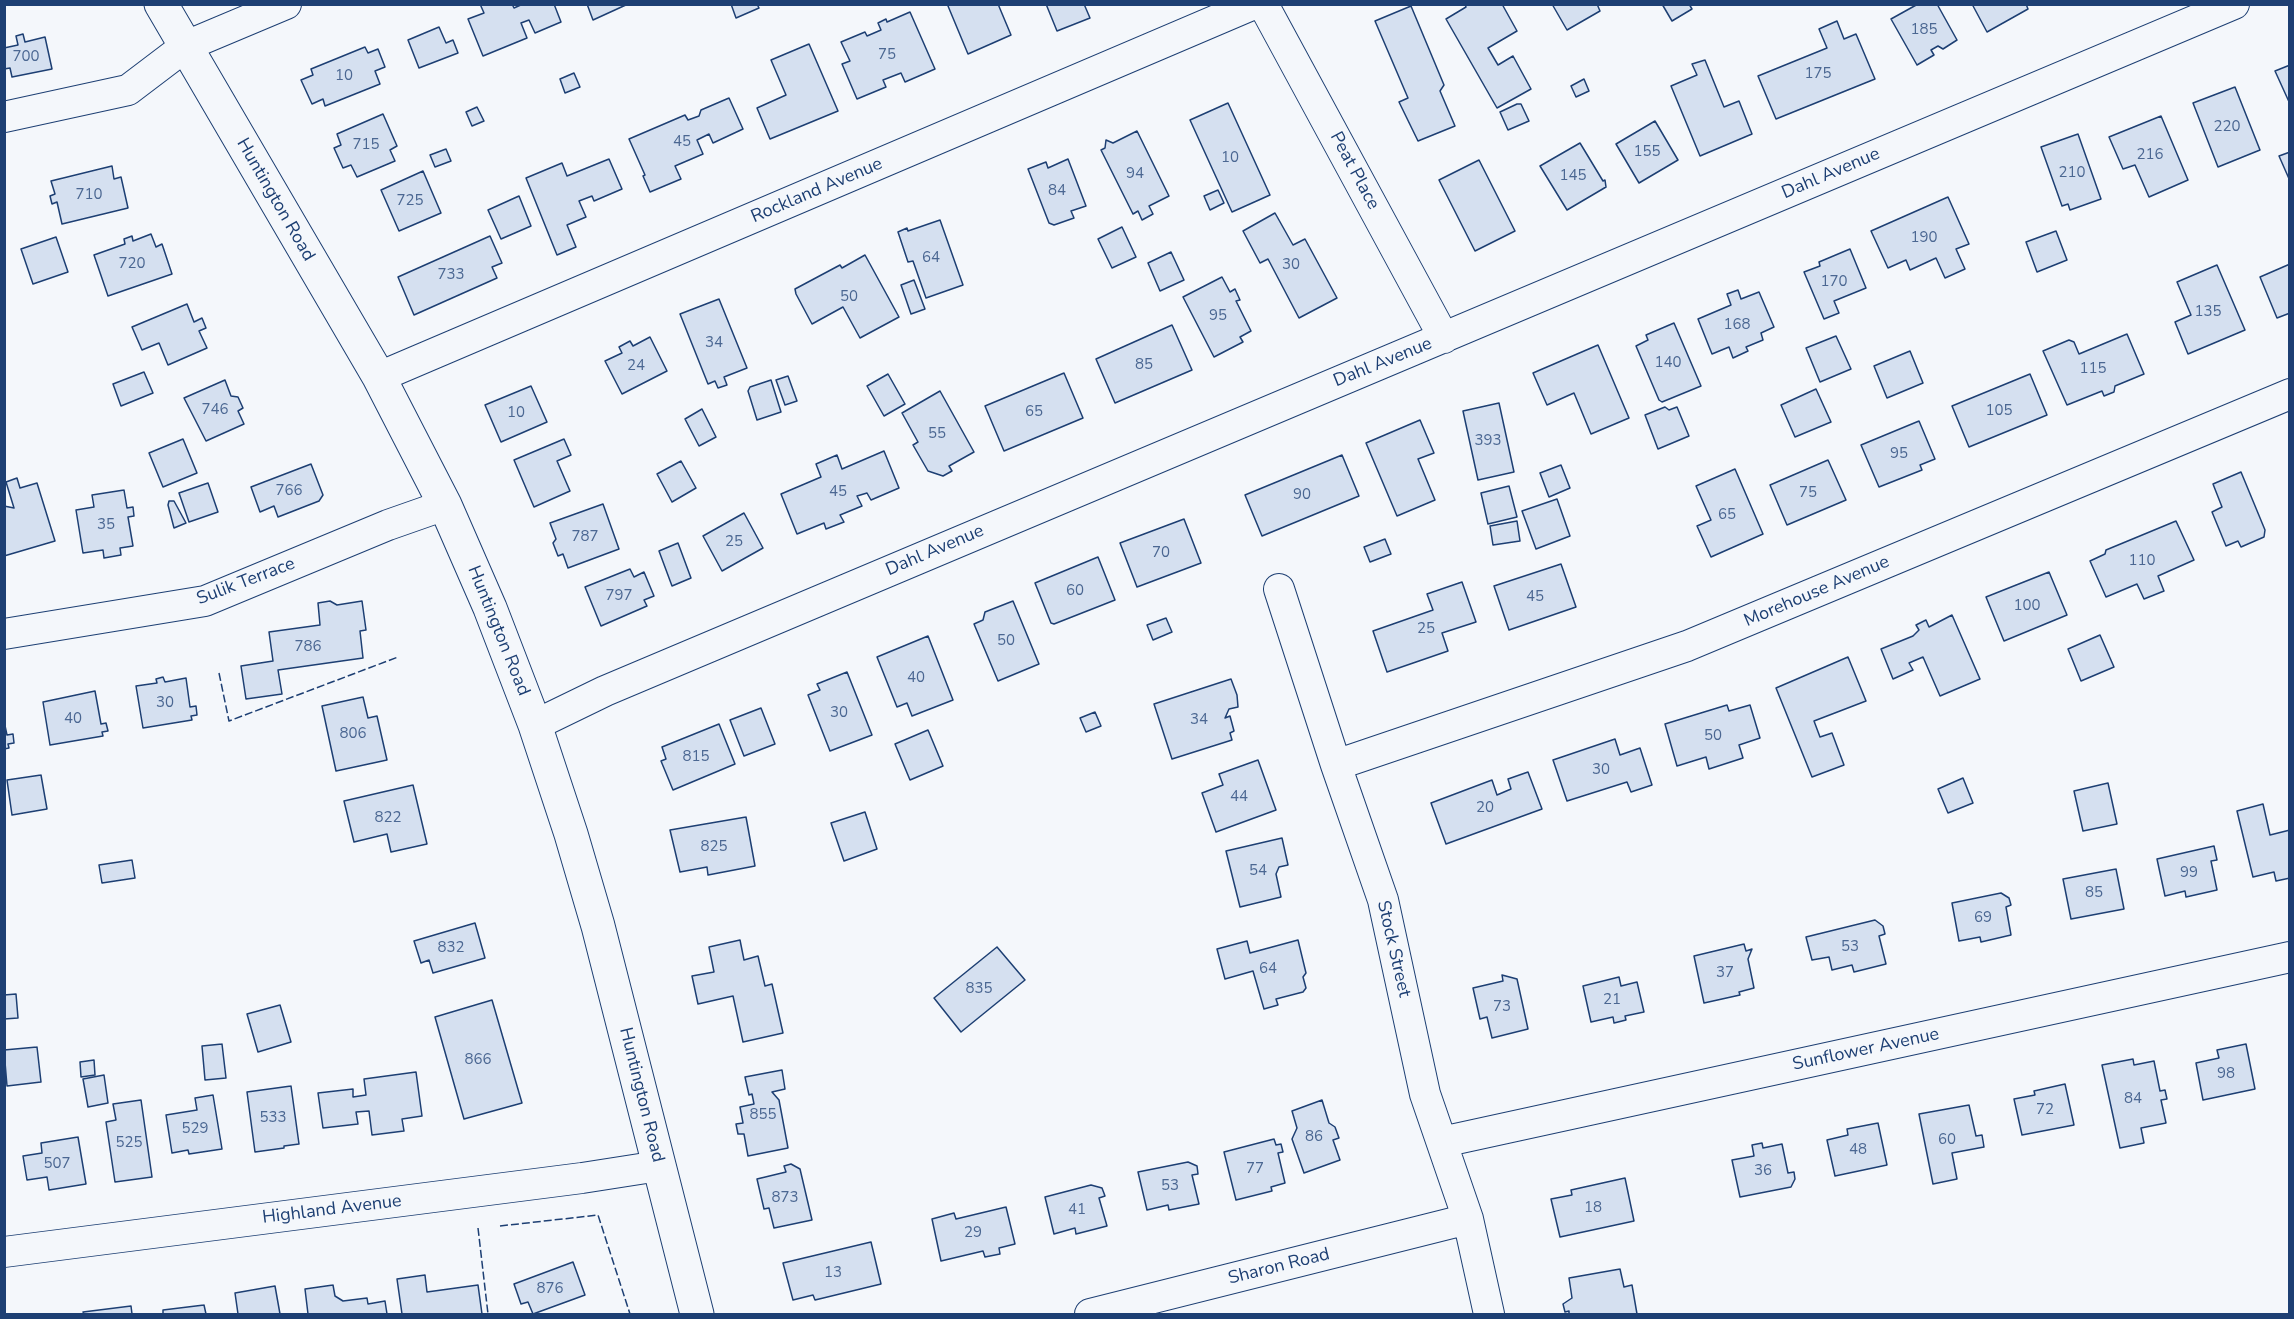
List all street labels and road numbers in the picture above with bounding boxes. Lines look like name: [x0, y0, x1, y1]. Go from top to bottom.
street label: Peat Place: [1325, 128, 1383, 214]
street label: Huntington Road: [231, 135, 319, 265]
street label: Dahl Avenue: [1779, 144, 1883, 204]
street label: Rockland Avenue: [748, 154, 886, 228]
street label: Dahl Avenue: [1331, 333, 1435, 393]
street label: Dahl Avenue: [883, 521, 987, 581]
street label: Morehouse Avenue: [1741, 552, 1893, 632]
street label: Sulik Terrace: [194, 553, 298, 611]
street label: Huntington Road: [462, 563, 534, 699]
street label: Stock Street: [1371, 899, 1415, 999]
street label: Sunflower Avenue: [1791, 1024, 1941, 1076]
street label: Huntington Road: [614, 1025, 668, 1165]
street label: Highland Avenue: [261, 1191, 403, 1229]
street label: Sharon Road: [1226, 1244, 1332, 1290]

